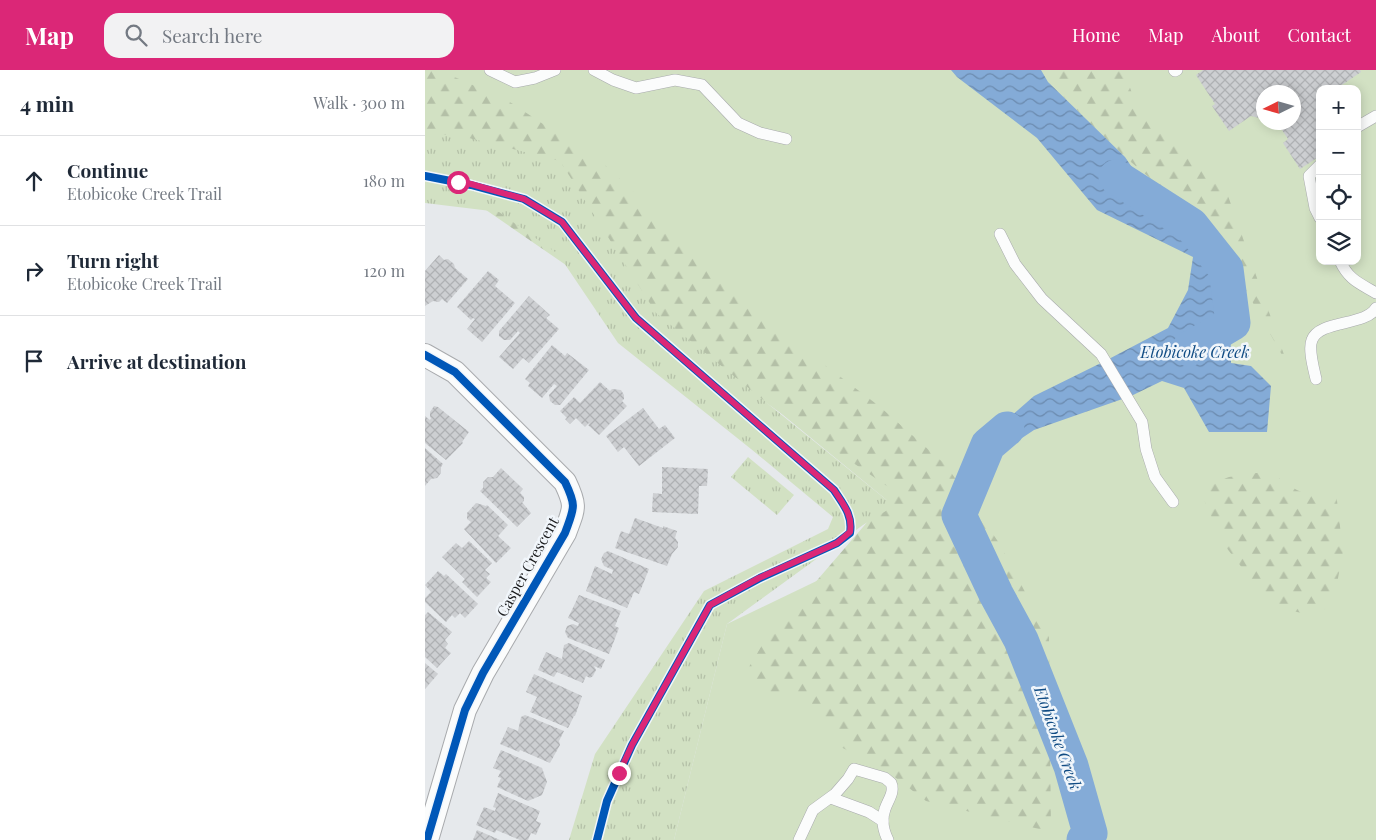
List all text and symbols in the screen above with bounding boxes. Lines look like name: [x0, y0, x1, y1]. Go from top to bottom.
search box: [104, 13, 454, 58]
text: Map: [25, 19, 74, 51]
icon: search: [122, 21, 150, 49]
text: Search here: [162, 22, 262, 48]
text: Home: [1072, 23, 1120, 47]
text: Map: [1148, 23, 1183, 47]
text: About: [1211, 23, 1260, 47]
text: Contact: [1288, 23, 1351, 47]
north arrow: [1256, 85, 1301, 130]
map controls: [1316, 85, 1361, 265]
button: +: [1316, 85, 1361, 130]
text: 4 min: [20, 89, 74, 117]
text: Walk · 300 m: [313, 92, 405, 113]
button: −: [1316, 130, 1361, 175]
text: Continue: [67, 157, 148, 183]
icon: ahead: [20, 167, 48, 195]
text: 180 m: [363, 170, 405, 191]
route start: [447, 171, 470, 194]
button: locate: [1316, 175, 1361, 220]
text: Etobicoke Creek Trail: [67, 183, 222, 204]
button: layers: [1316, 220, 1361, 265]
text: Turn right: [67, 247, 159, 273]
icon: right: [20, 257, 48, 285]
text: 120 m: [364, 260, 405, 281]
text: Etobicoke Creek Trail: [67, 273, 222, 294]
water label: Etobicoke Creek: [1140, 341, 1249, 362]
icon: arrive: [20, 347, 48, 375]
text: Arrive at destination: [67, 348, 247, 374]
street label: Casper Crescent: [491, 513, 563, 620]
water label: Etobicoke Creek: [1030, 682, 1087, 793]
route end: [608, 762, 631, 785]

